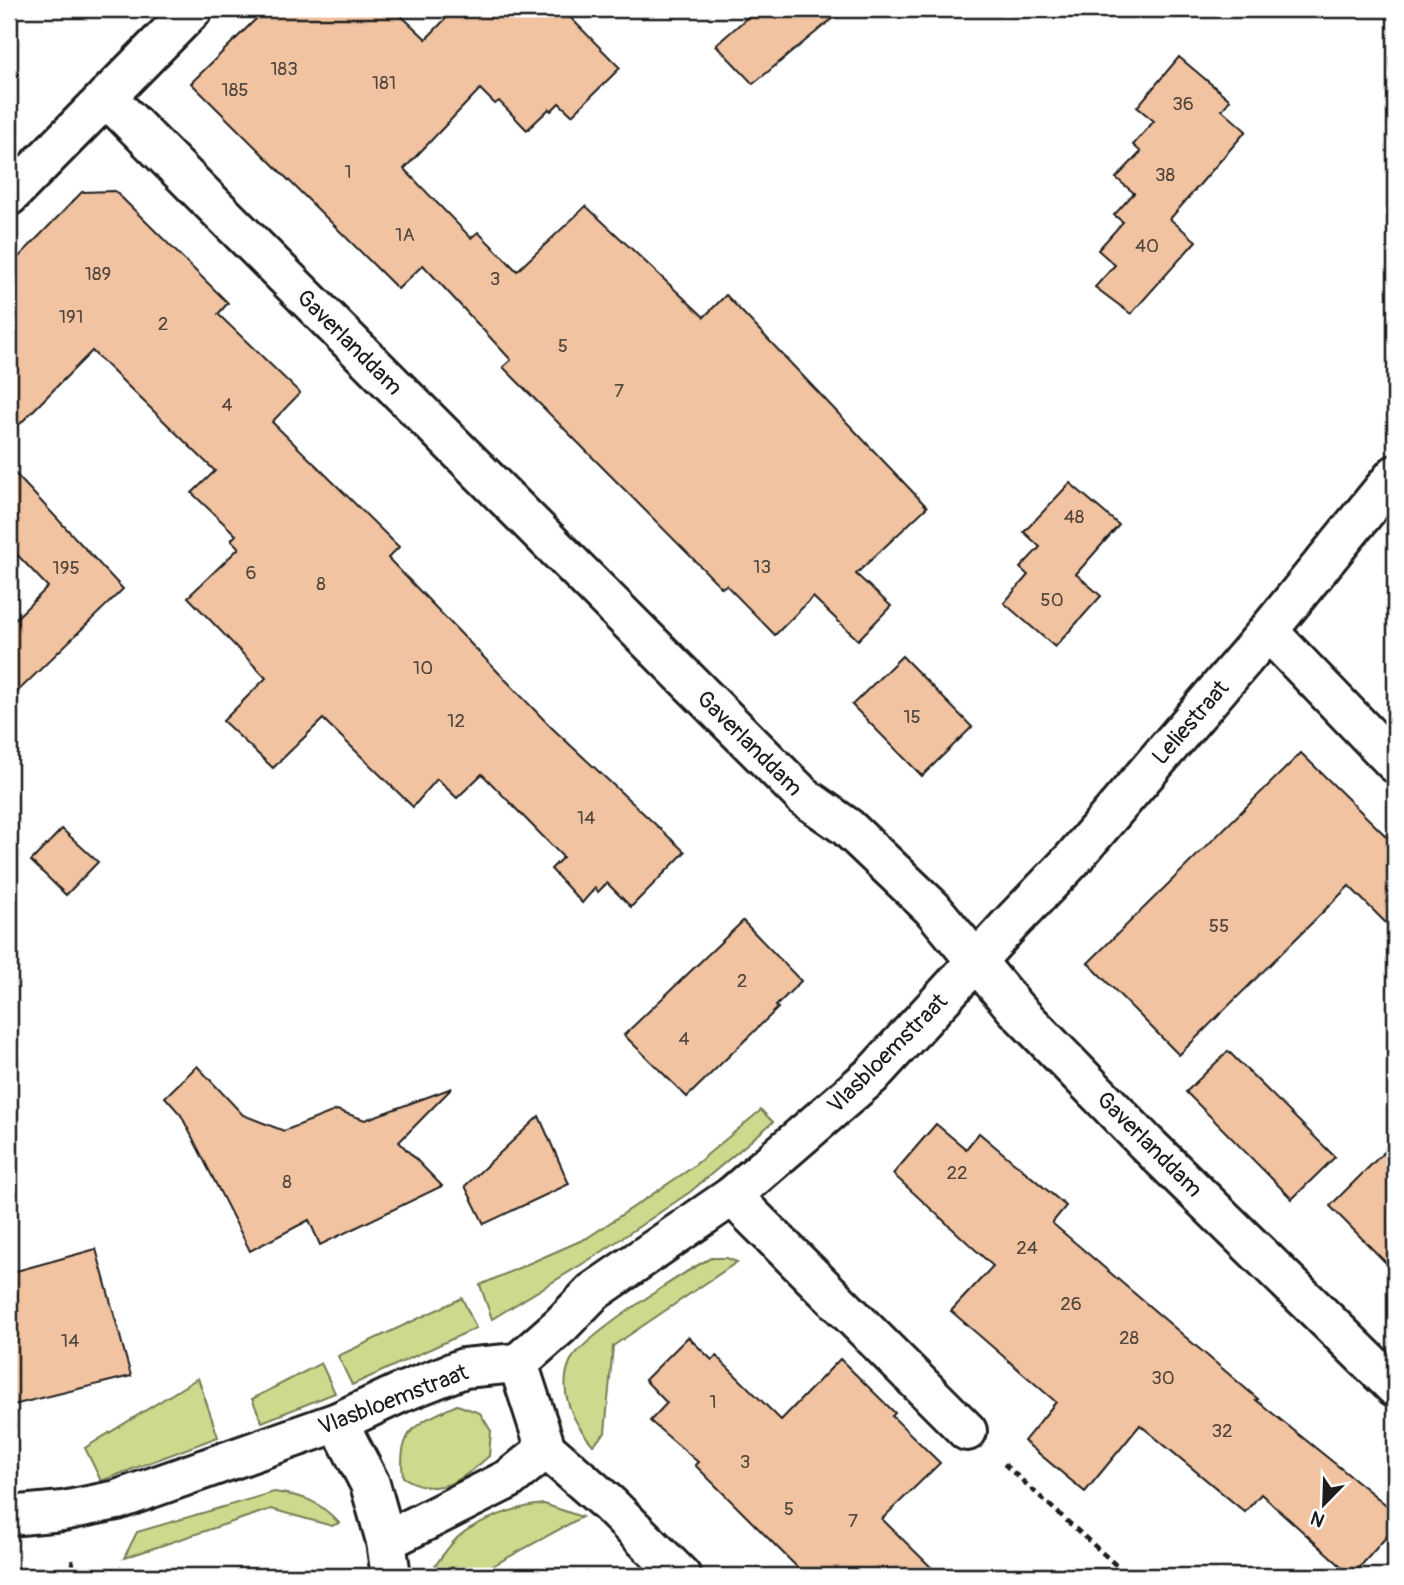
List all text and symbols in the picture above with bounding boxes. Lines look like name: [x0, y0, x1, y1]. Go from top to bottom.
house number: 183: [270, 57, 298, 81]
house number: 181: [372, 71, 396, 95]
house number: 185: [221, 78, 249, 102]
house number: 36: [1172, 92, 1194, 116]
house number: 1: [344, 160, 352, 184]
house number: 38: [1155, 163, 1175, 187]
house number: 1A: [395, 223, 415, 247]
house number: 40: [1135, 234, 1159, 258]
house number: 189: [85, 262, 111, 286]
house number: 3: [490, 267, 500, 291]
street label: Gaverlanddam: [291, 283, 409, 401]
house number: 191: [59, 305, 83, 329]
house number: 2: [158, 312, 168, 336]
house number: 5: [558, 334, 568, 358]
house number: 7: [614, 379, 624, 403]
house number: 4: [221, 393, 233, 417]
house number: 48: [1064, 505, 1084, 529]
house number: 13: [753, 555, 771, 579]
house number: 195: [52, 556, 80, 580]
house number: 6: [245, 561, 257, 585]
house number: 8: [316, 572, 326, 596]
house number: 50: [1040, 588, 1064, 612]
house number: 10: [413, 656, 433, 680]
street label: Leliestraat: [1146, 673, 1236, 771]
street label: Gaverlanddam: [691, 684, 809, 802]
house number: 15: [903, 705, 921, 729]
house number: 12: [447, 709, 465, 733]
house number: 14: [577, 806, 595, 830]
house number: 55: [1209, 914, 1229, 938]
house number: 2: [737, 969, 747, 993]
street label: Vlasbloemstraat: [821, 987, 954, 1120]
house number: 4: [678, 1027, 690, 1051]
street label: Gaverlanddam: [1091, 1085, 1209, 1203]
house number: 22: [946, 1161, 968, 1185]
house number: 8: [282, 1170, 292, 1194]
house number: 24: [1016, 1236, 1038, 1260]
house number: 26: [1060, 1292, 1082, 1316]
house number: 28: [1119, 1326, 1139, 1350]
house number: 14: [61, 1329, 79, 1353]
street label: Vlasbloemstraat: [314, 1357, 473, 1441]
house number: 30: [1151, 1366, 1175, 1390]
house number: 1: [709, 1390, 717, 1414]
house number: 32: [1211, 1419, 1233, 1443]
house number: 3: [740, 1450, 750, 1474]
north arrow: [1288, 1470, 1358, 1540]
house number: 5: [784, 1497, 794, 1521]
text: N: [1307, 1505, 1328, 1532]
house number: 7: [848, 1509, 858, 1533]

